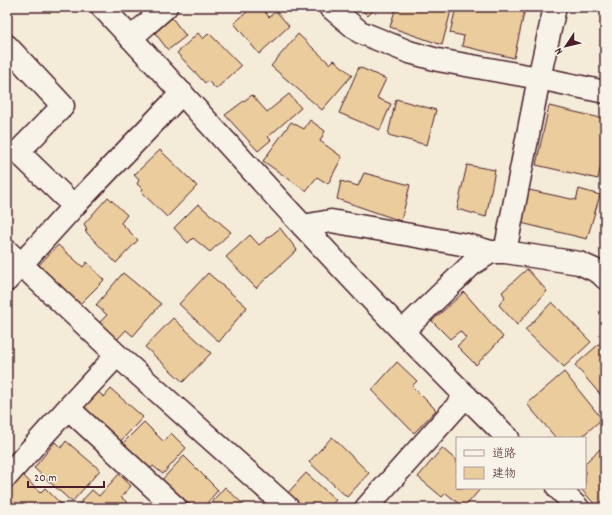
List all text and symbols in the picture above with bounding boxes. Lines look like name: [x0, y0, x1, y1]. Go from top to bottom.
north arrow: [546, 26, 586, 66]
text: N: [551, 43, 568, 57]
legend: [456, 437, 586, 489]
text: 道路: [492, 446, 516, 463]
scale bar: [28, 463, 104, 489]
text: 建物: [492, 466, 516, 483]
text: 20 m: [34, 470, 57, 487]

